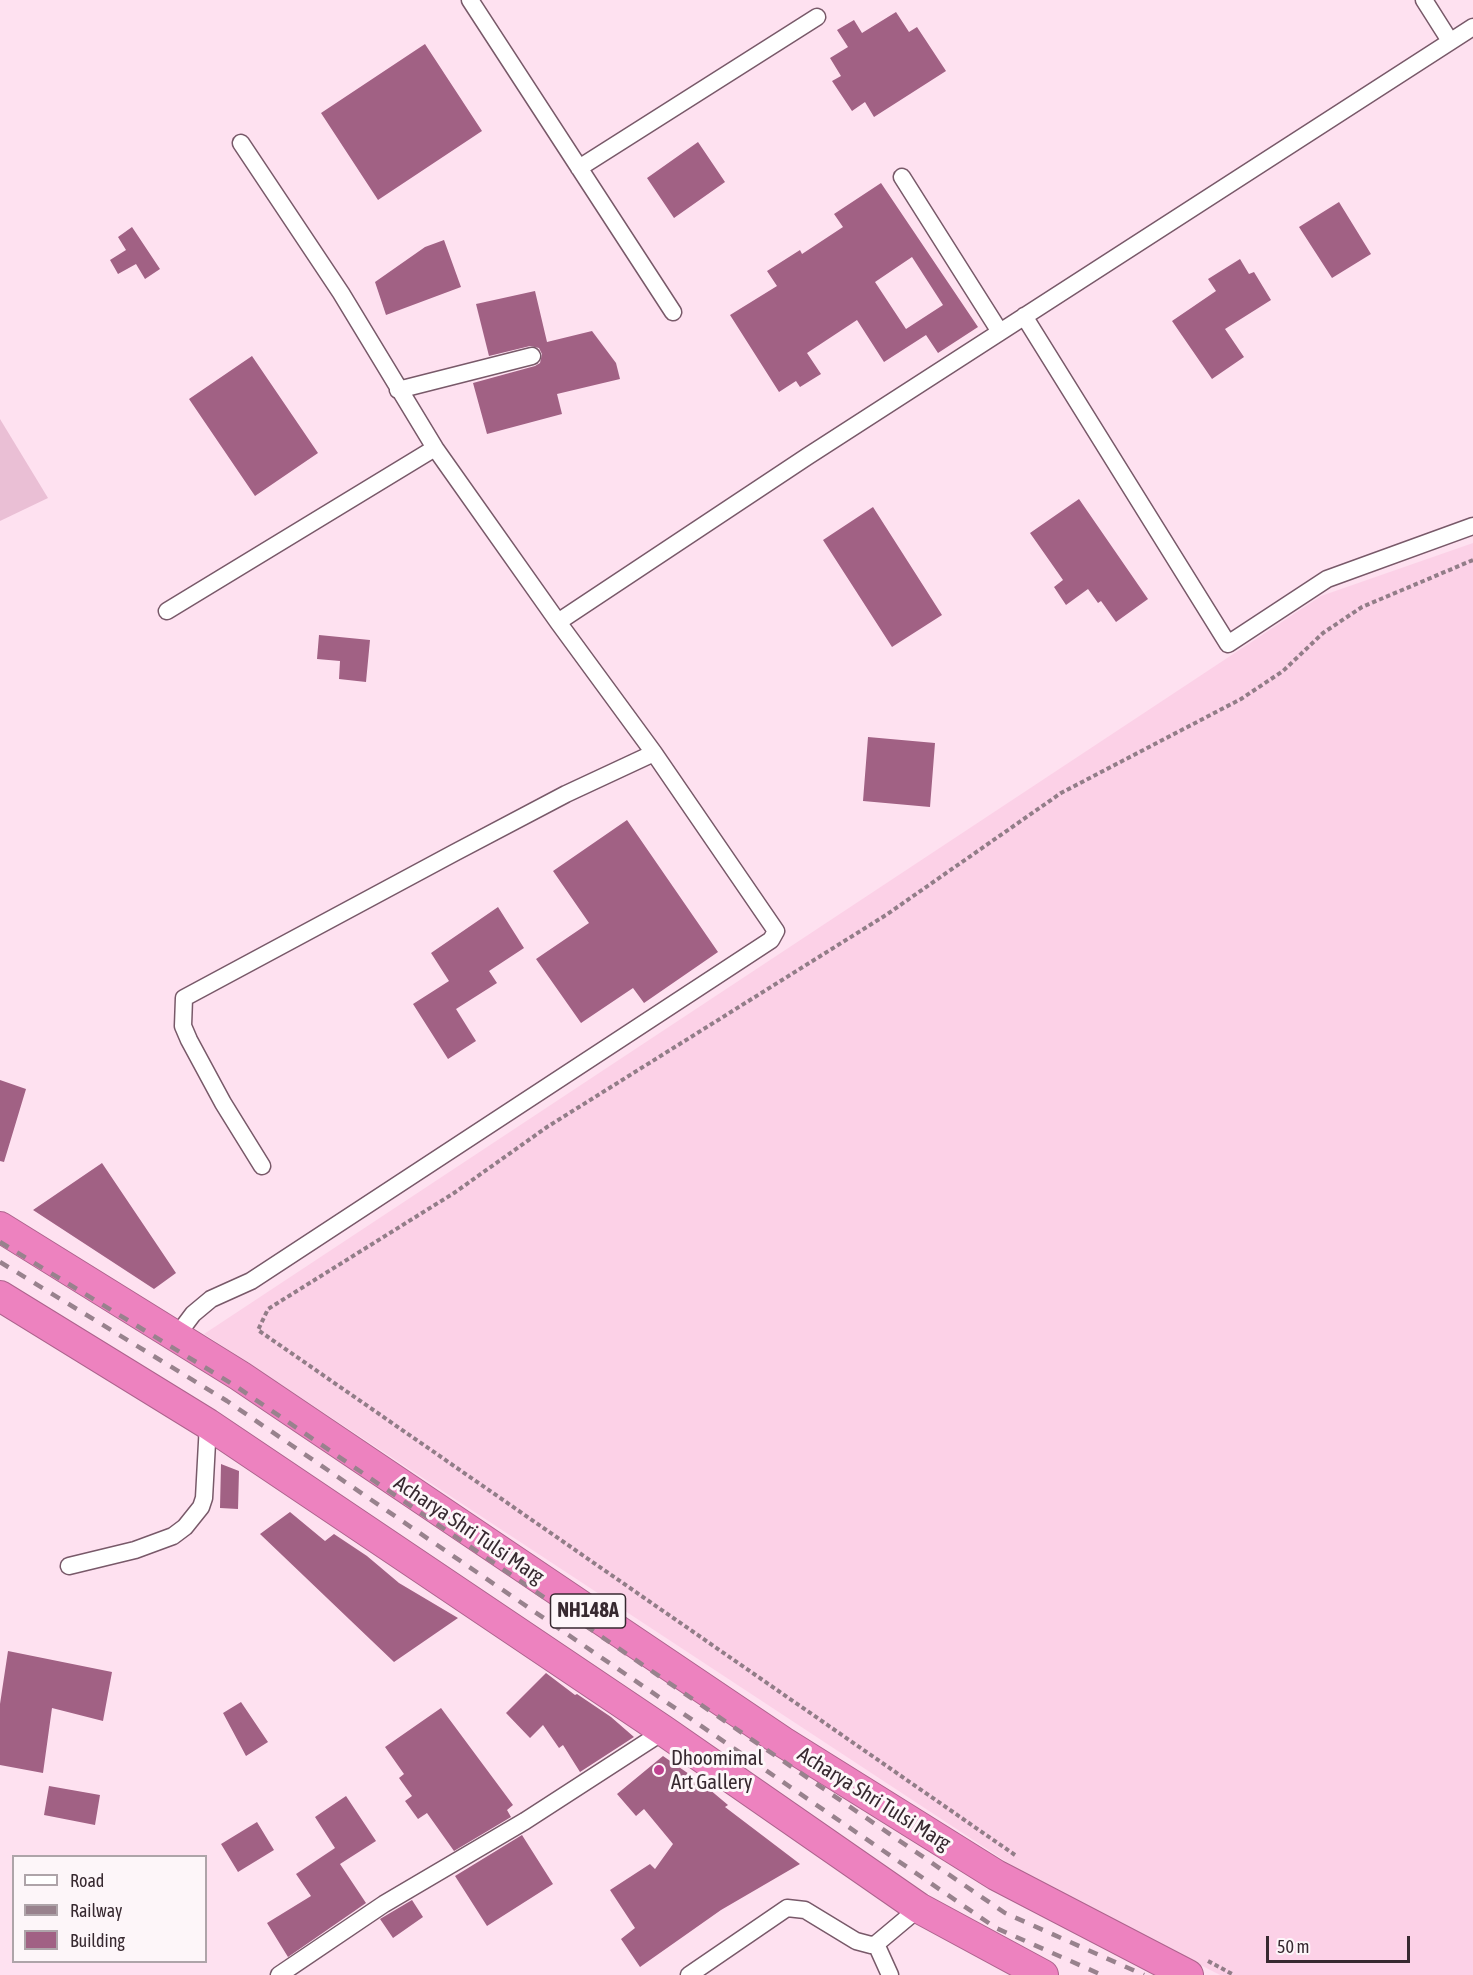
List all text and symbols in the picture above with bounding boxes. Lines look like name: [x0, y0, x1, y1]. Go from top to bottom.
street label: Acharya Shri Tulsi Marg: [389, 1470, 549, 1590]
road number: NH148A: [550, 1594, 626, 1628]
street label: Acharya Shri Tulsi Marg: [793, 1742, 955, 1856]
place label: Dhoomimal Art Gallery: [671, 1745, 763, 1795]
marker: Dhoomimal Art Gallery: [652, 1763, 666, 1777]
legend: [12, 1855, 207, 1963]
text: Road: [70, 1870, 104, 1891]
text: Railway: [70, 1900, 122, 1921]
scale bar: [1269, 1924, 1413, 1962]
text: Building: [70, 1930, 125, 1951]
text: 50 m: [1277, 1936, 1309, 1957]

